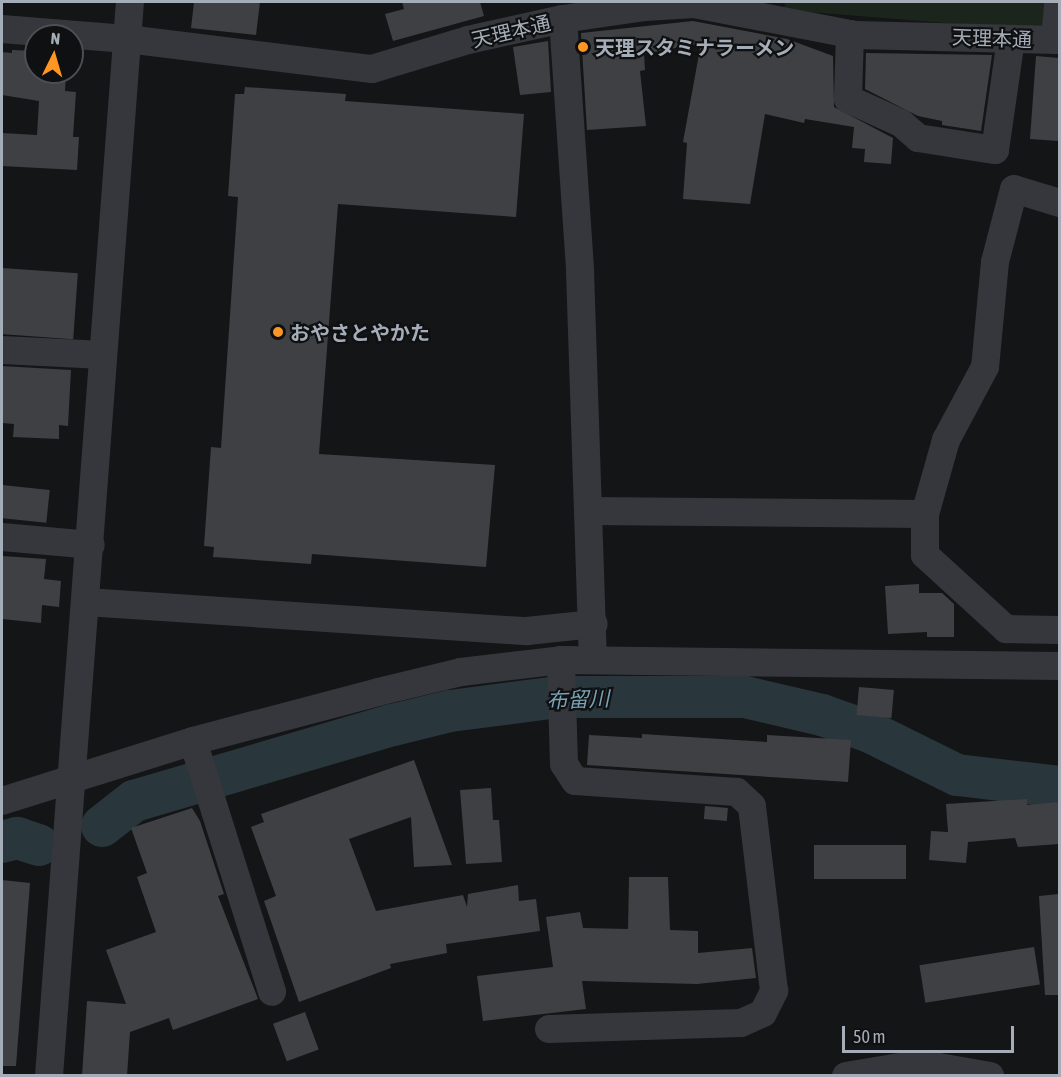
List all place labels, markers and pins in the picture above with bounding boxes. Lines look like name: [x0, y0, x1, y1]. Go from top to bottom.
place label: 天理スタミナラーメン: [595, 35, 795, 59]
marker: 天理スタミナラーメン: [576, 40, 590, 54]
place label: おやさとやかた: [290, 320, 430, 344]
marker: おやさとやかた: [271, 325, 285, 339]

